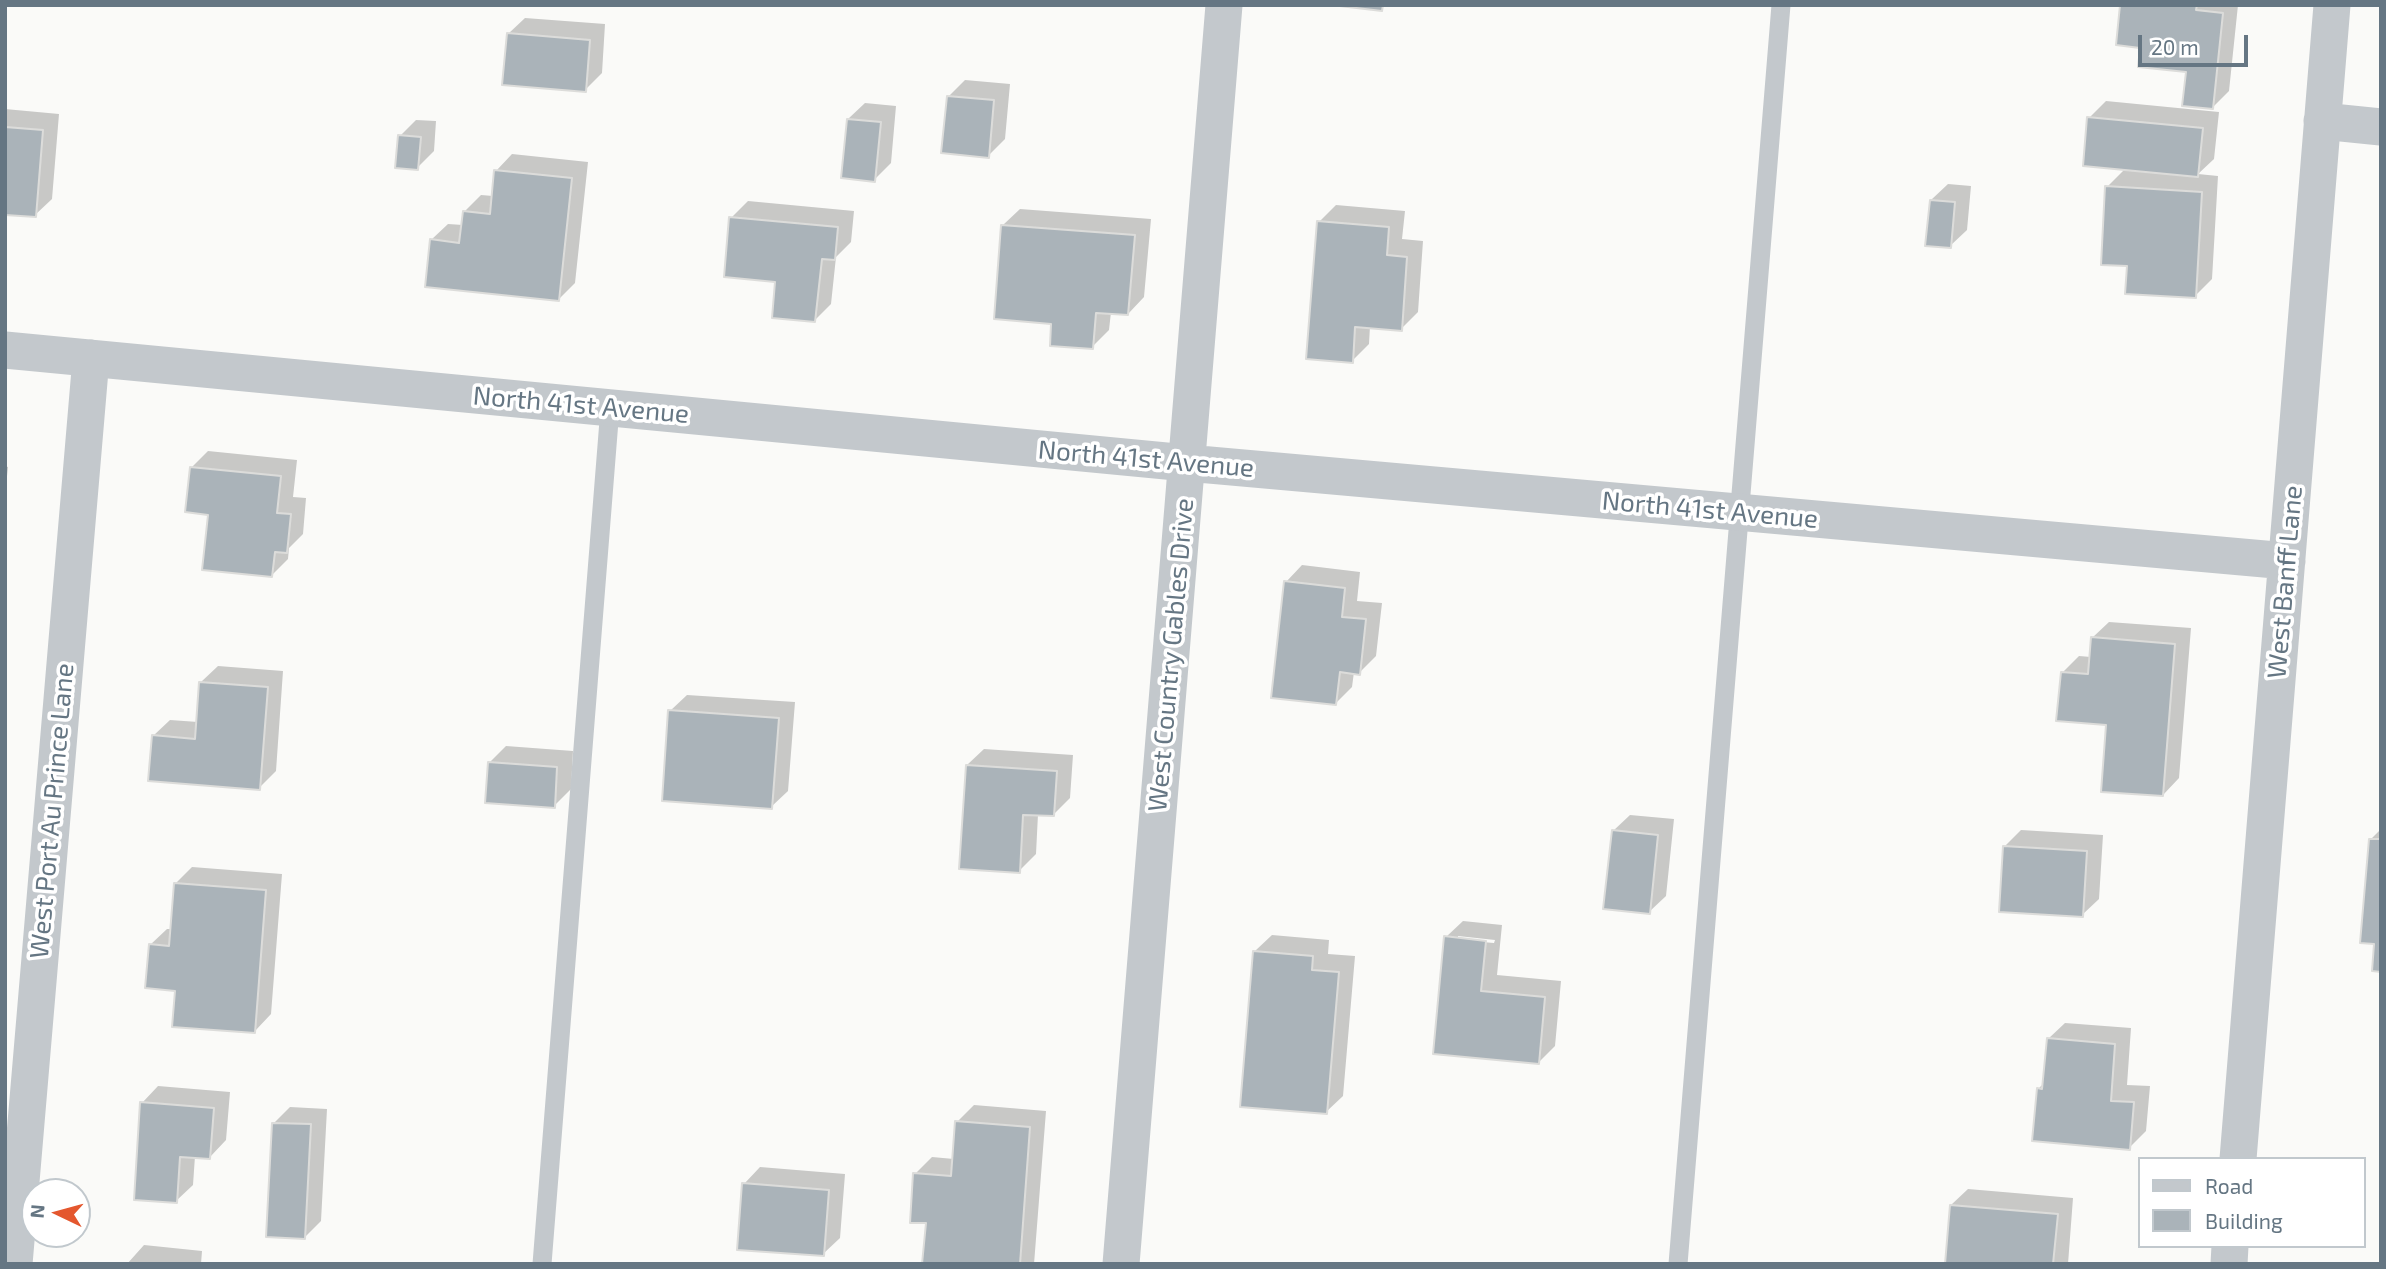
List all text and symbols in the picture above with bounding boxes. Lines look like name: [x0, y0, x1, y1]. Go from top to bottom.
scale bar: [2141, 21, 2251, 65]
text: 20 m: [2151, 34, 2199, 59]
street label: North 41st Avenue: [472, 380, 690, 430]
street label: North 41st Avenue: [1037, 434, 1255, 484]
street label: West Banff Lane: [2261, 484, 2309, 680]
street label: North 41st Avenue: [1601, 485, 1819, 535]
street label: West Country Gables Drive: [1142, 497, 1200, 813]
street label: West Port Au Prince Lane: [24, 662, 80, 960]
legend: [2138, 1157, 2365, 1248]
text: Road: [2205, 1173, 2253, 1198]
north arrow: [21, 1178, 91, 1248]
text: N: [25, 1203, 49, 1219]
text: Building: [2205, 1208, 2283, 1233]

